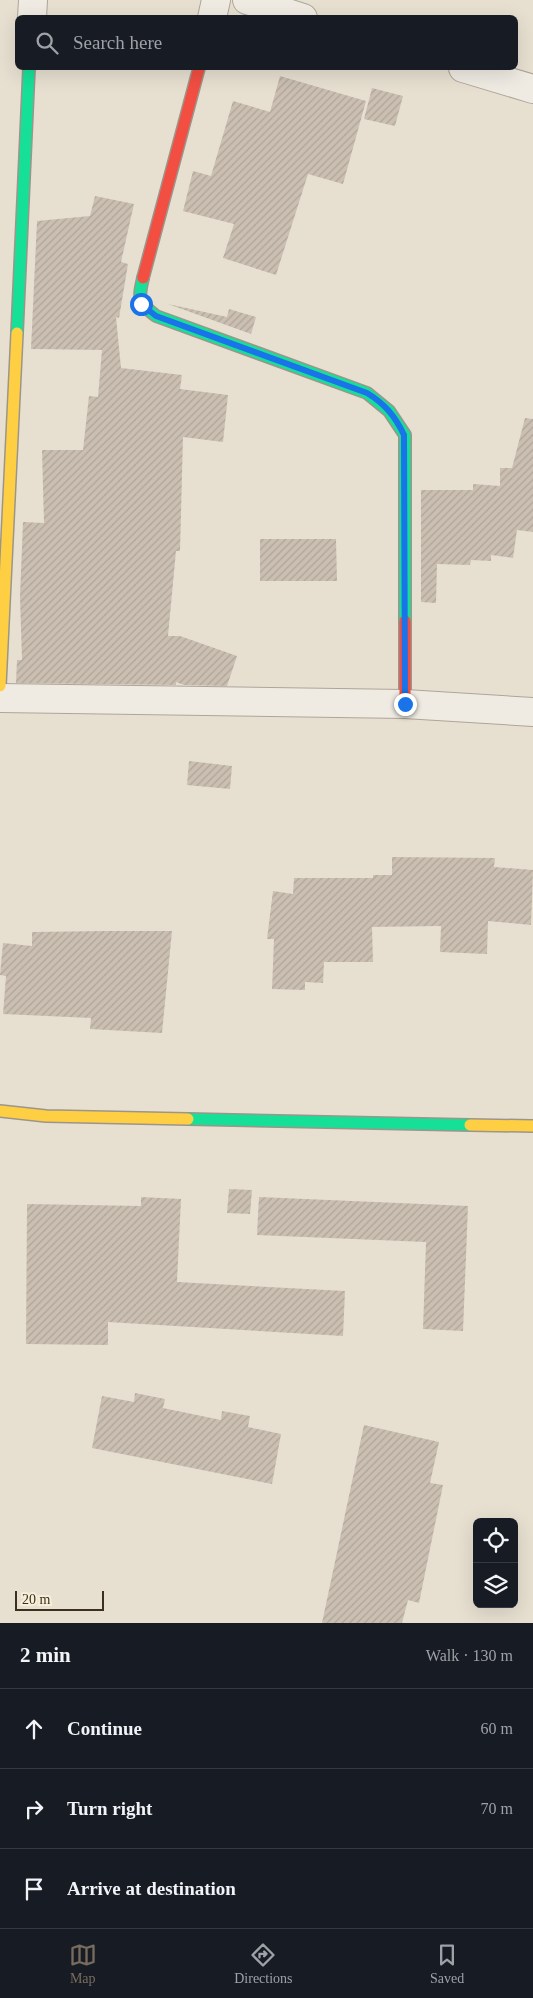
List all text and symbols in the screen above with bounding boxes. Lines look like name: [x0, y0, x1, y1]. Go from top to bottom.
search box: [15, 15, 518, 70]
icon: search: [33, 29, 61, 57]
text: Search here: [73, 32, 162, 53]
route start: [130, 293, 153, 316]
route end: [394, 693, 417, 716]
map controls: [473, 1518, 518, 1608]
button: locate: [473, 1518, 518, 1563]
button: layers: [473, 1563, 518, 1608]
scale bar: [15, 1588, 104, 1611]
text: 20 m: [22, 1592, 50, 1607]
text: 2 min: [20, 1643, 71, 1667]
text: Walk · 130 m: [426, 1647, 513, 1664]
icon: ahead: [20, 1715, 48, 1743]
text: Continue: [67, 1718, 142, 1739]
text: 60 m: [481, 1720, 513, 1737]
icon: right: [20, 1795, 48, 1823]
text: Turn right: [67, 1798, 152, 1819]
text: 70 m: [481, 1800, 513, 1817]
icon: arrive: [20, 1875, 48, 1903]
text: Arrive at destination: [67, 1878, 236, 1899]
tab: Map: [69, 1941, 97, 1987]
tab: Directions: [234, 1941, 293, 1987]
tab: Saved: [430, 1941, 464, 1987]

